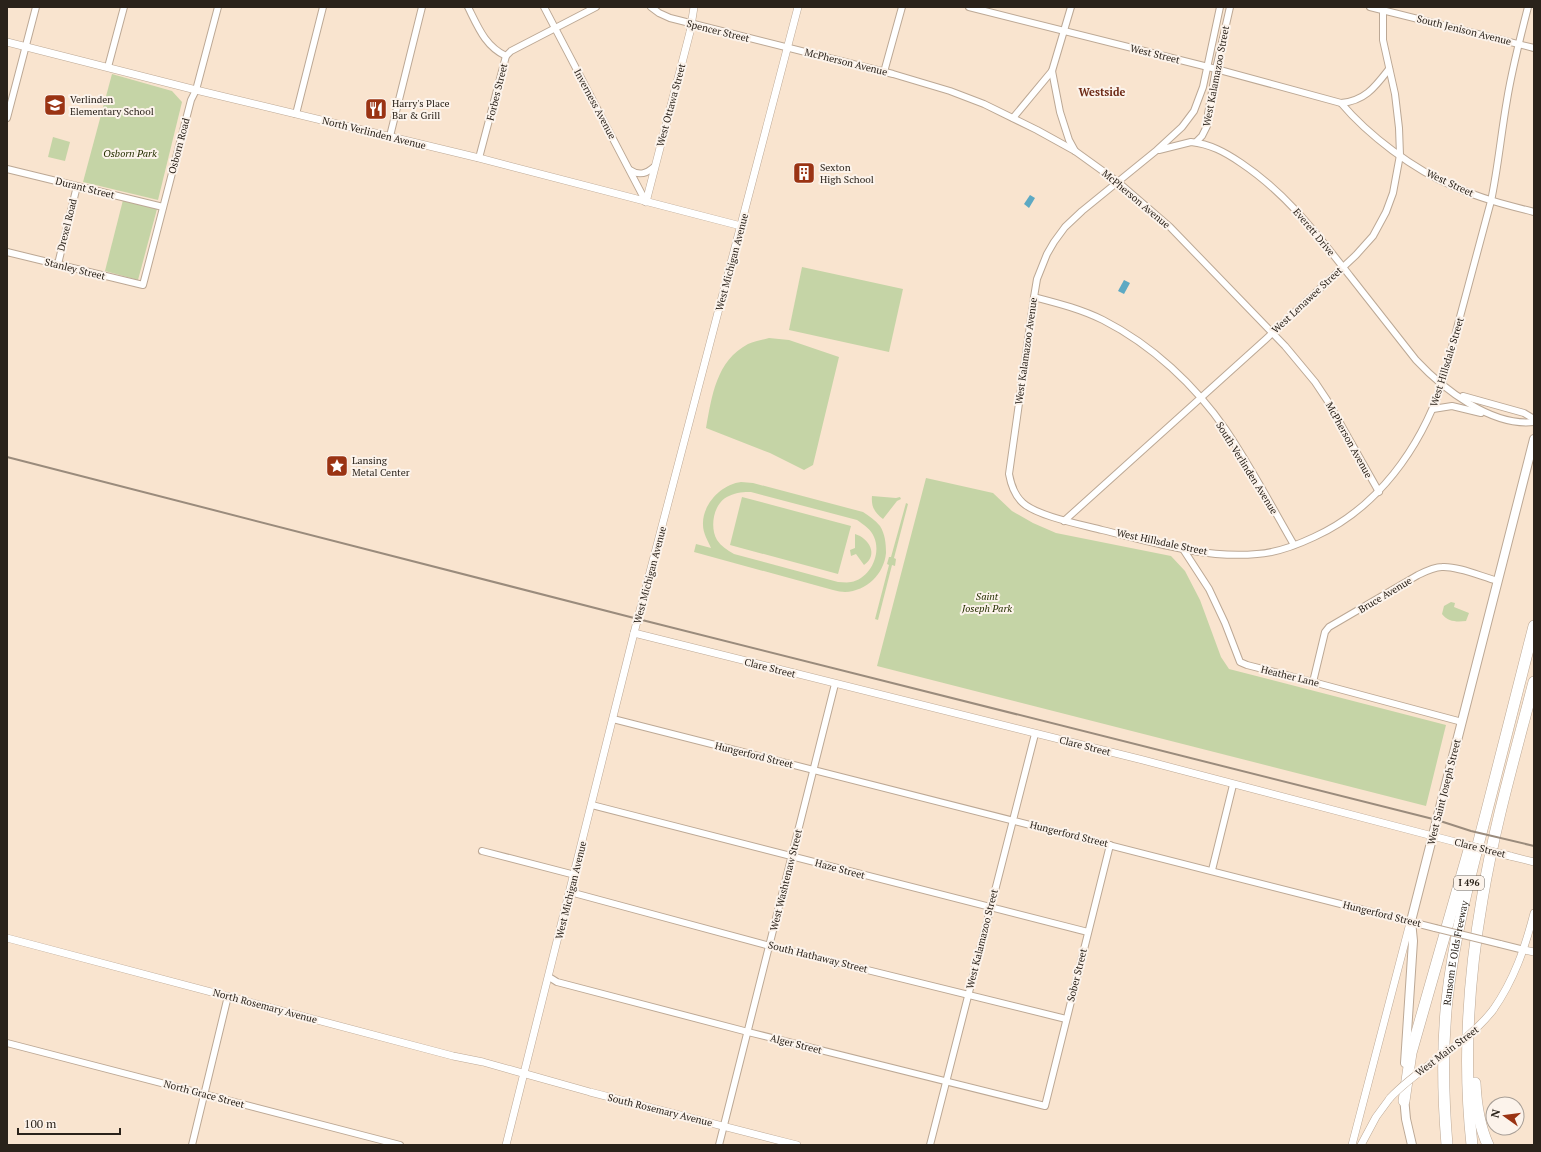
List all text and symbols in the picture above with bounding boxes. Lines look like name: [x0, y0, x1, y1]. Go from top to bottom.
street label: South Jenison Avenue: [1415, 12, 1513, 48]
street label: Spencer Street: [685, 17, 751, 45]
street label: West Kalamazoo Street: [1200, 24, 1232, 127]
street label: West Street: [1129, 42, 1182, 67]
street label: McPherson Avenue: [803, 45, 889, 79]
street label: Forbes Street: [484, 62, 510, 122]
street label: West Ottawa Street: [654, 62, 688, 148]
street label: Inverness Avenue: [571, 67, 619, 141]
district label: Westside: [1079, 85, 1126, 99]
school or university icon: Verlinden Elementary School: [42, 92, 68, 118]
place label: Verlinden Elementary School: [70, 93, 154, 118]
restaurant icon: Harry's Place Bar & Grill: [363, 96, 389, 122]
place label: Harry's Place Bar & Grill: [392, 97, 449, 122]
street label: North Verlinden Avenue: [321, 114, 427, 152]
street label: Osborn Road: [165, 116, 193, 175]
park label: Osborn Park: [103, 147, 157, 160]
building icon: Sexton High School: [791, 160, 817, 186]
place label: Sexton High School: [820, 161, 874, 186]
street label: West Street: [1424, 166, 1476, 200]
street label: McPherson Avenue: [1099, 167, 1173, 231]
street label: Durant Street: [54, 174, 116, 202]
street label: Drexel Road: [54, 197, 80, 253]
street label: Everett Drive: [1290, 205, 1338, 259]
street label: West Michigan Avenue: [713, 212, 751, 312]
street label: Stanley Street: [43, 255, 107, 283]
street label: West Lenawee Street: [1269, 264, 1345, 336]
street label: West Kalamazoo Avenue: [1012, 296, 1040, 406]
street label: West Hillsdale Street: [1427, 316, 1467, 408]
street label: McPherson Avenue: [1323, 400, 1375, 480]
street label: South Verlinden Avenue: [1213, 419, 1281, 517]
place icon: Lansing Metal Center: [324, 453, 350, 479]
place label: Lansing Metal Center: [352, 454, 410, 479]
street label: West Michigan Avenue: [631, 525, 669, 625]
street label: West Hillsdale Street: [1115, 526, 1209, 558]
street label: Bruce Avenue: [1356, 574, 1414, 616]
park label: Saint Joseph Park: [961, 590, 1012, 615]
street label: Clare Street: [743, 655, 797, 681]
street label: Heather Lane: [1259, 662, 1321, 690]
street label: Clare Street: [1058, 733, 1112, 759]
street label: West Saint Joseph Street: [1425, 737, 1464, 846]
street label: Hungerford Street: [713, 739, 795, 771]
street label: Hungerford Street: [1028, 818, 1110, 850]
street label: West Washtenaw Street: [767, 828, 805, 932]
street label: Clare Street: [1453, 835, 1507, 861]
street label: West Michigan Avenue: [553, 840, 589, 940]
street label: Haze Street: [814, 856, 867, 882]
road number: I 496: [1454, 876, 1484, 890]
street label: West Kalamazoo Street: [963, 887, 1001, 990]
street label: Hungerford Street: [1341, 898, 1423, 930]
street label: Ransom E Olds Freeway: [1440, 898, 1471, 1006]
street label: South Hathaway Street: [767, 938, 869, 976]
street label: Sober Street: [1064, 947, 1090, 1003]
street label: North Rosemary Avenue: [211, 986, 319, 1026]
street label: West Main Street: [1413, 1023, 1481, 1079]
street label: Alger Street: [769, 1031, 824, 1057]
street label: North Grace Street: [162, 1077, 246, 1111]
street label: South Rosemary Avenue: [606, 1091, 714, 1129]
north arrow: [1485, 1096, 1525, 1136]
text: N: [1487, 1107, 1503, 1119]
scale bar: [18, 1110, 120, 1136]
text: 100 m: [24, 1116, 57, 1131]

